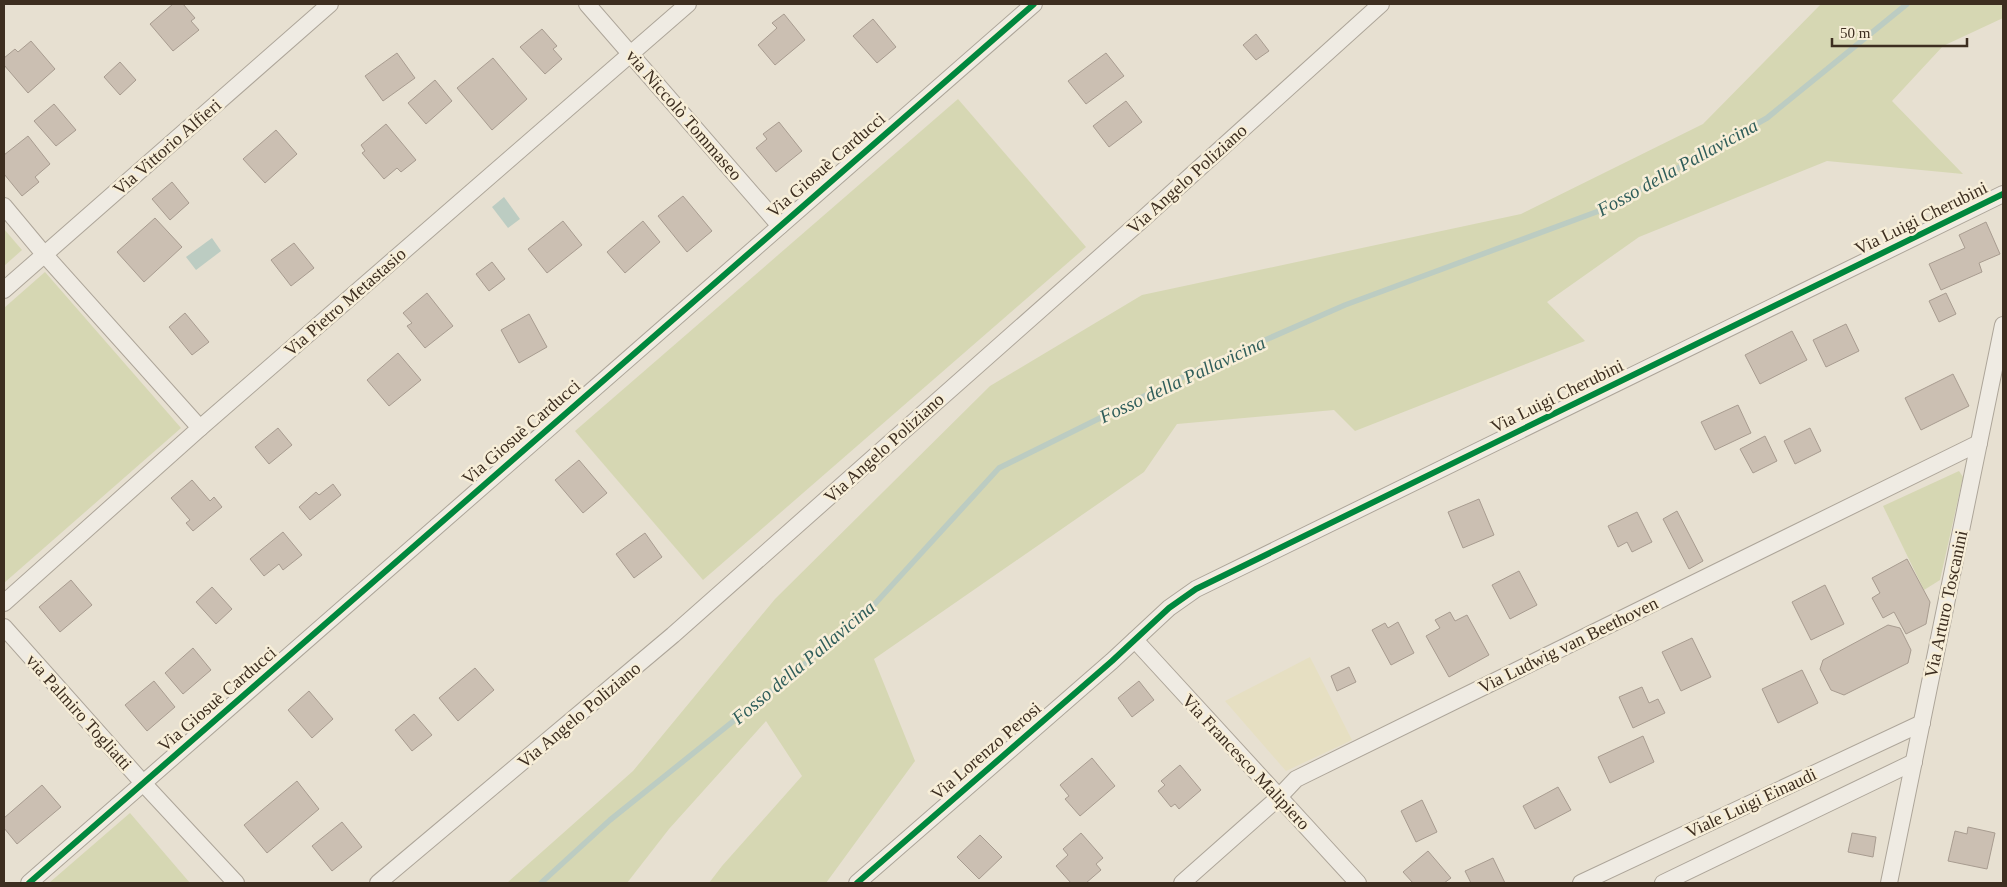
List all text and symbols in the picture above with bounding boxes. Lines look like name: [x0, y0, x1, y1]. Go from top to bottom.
scale bar: [1832, 15, 1967, 47]
text: 50 m: [1840, 25, 1871, 41]
street label: via Niccolò Tommaseo: [622, 46, 746, 184]
street label: Via Vittorio Alfieri: [109, 95, 225, 199]
street label: Via Giosuè Carducci: [763, 108, 889, 222]
water label: Fosso della Pallavicina: [1592, 115, 1761, 221]
street label: Via Angelo Poliziano: [1123, 120, 1251, 238]
street label: Via Luigi Cherubini: [1851, 177, 1991, 259]
street label: Via Pietro Metastasio: [280, 244, 410, 360]
water label: Fosso della Pallavicina: [1095, 332, 1268, 428]
street label: Via Luigi Cherubini: [1487, 355, 1627, 437]
street label: Via Giosuè Carducci: [458, 375, 584, 489]
street label: Via Angelo Poliziano: [820, 389, 948, 507]
street label: Via Arturo Toscanini: [1921, 528, 1971, 680]
street label: Via Ludwig van Beethoven: [1475, 593, 1661, 697]
water label: Fosso della Pallavicina: [727, 596, 879, 729]
street label: Via Giosuè Carducci: [154, 642, 280, 756]
street label: via Palmiro Togliatti: [22, 650, 136, 774]
street label: Via Angelo Poliziano: [514, 658, 644, 772]
street label: Via Francesco Malipiero: [1178, 690, 1314, 834]
street label: Via Lorenzo Perosi: [927, 698, 1045, 804]
street label: Viale Luigi Einaudi: [1682, 764, 1820, 842]

